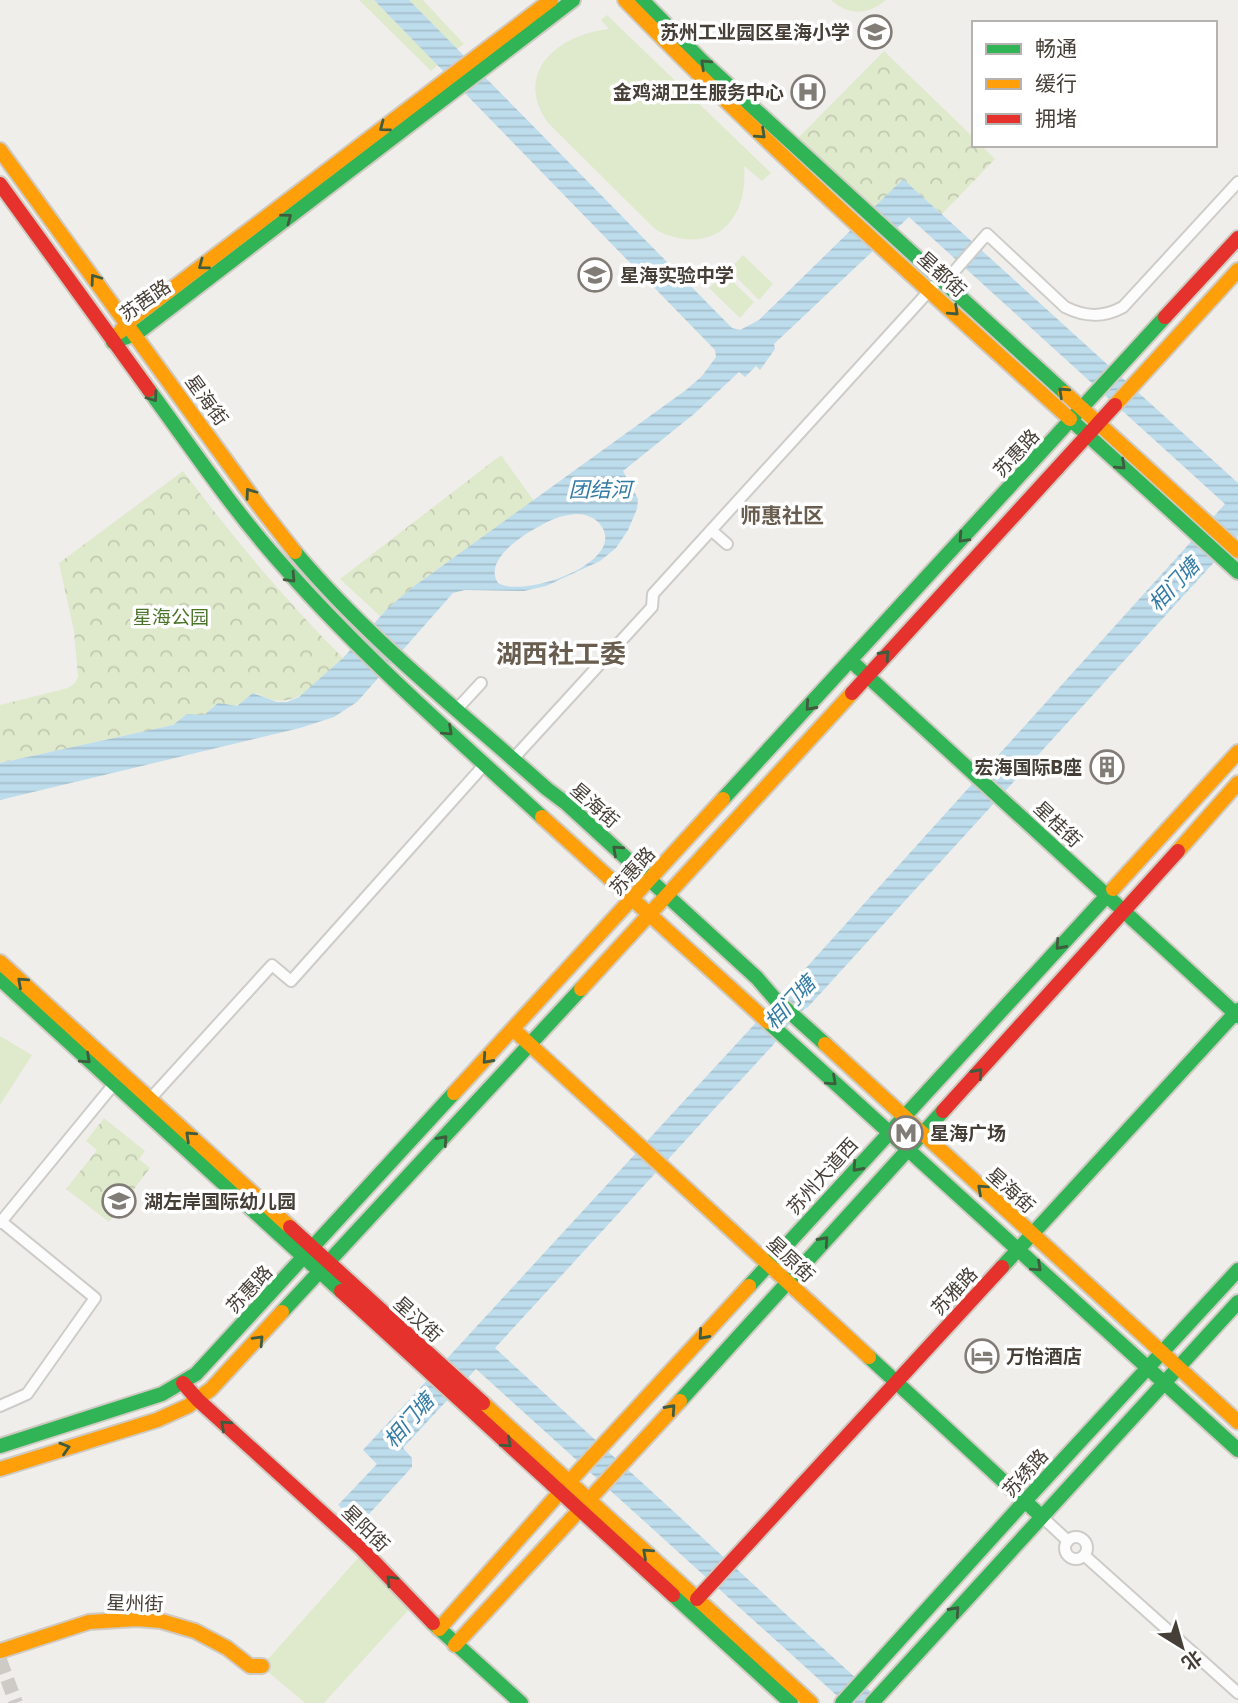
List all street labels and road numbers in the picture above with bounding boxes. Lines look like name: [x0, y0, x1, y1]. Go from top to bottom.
street label: 星都街: [911, 245, 972, 303]
street label: 苏茜路: [114, 273, 176, 328]
street label: 星海街: [179, 369, 234, 431]
street label: 苏惠路: [987, 423, 1046, 483]
street label: 星海街: [564, 776, 625, 834]
street label: 星桂街: [1028, 795, 1088, 854]
street label: 苏惠路: [603, 841, 661, 902]
street label: 苏州大道西: [781, 1132, 864, 1221]
street label: 星海街: [980, 1161, 1041, 1219]
street label: 星原街: [761, 1230, 821, 1289]
street label: 苏惠路: [220, 1259, 279, 1319]
street label: 苏雅路: [925, 1261, 984, 1321]
street label: 星汉街: [387, 1290, 448, 1348]
street label: 苏绣路: [996, 1443, 1054, 1504]
street label: 星阳街: [336, 1499, 396, 1558]
street label: 星州街: [106, 1589, 164, 1618]

